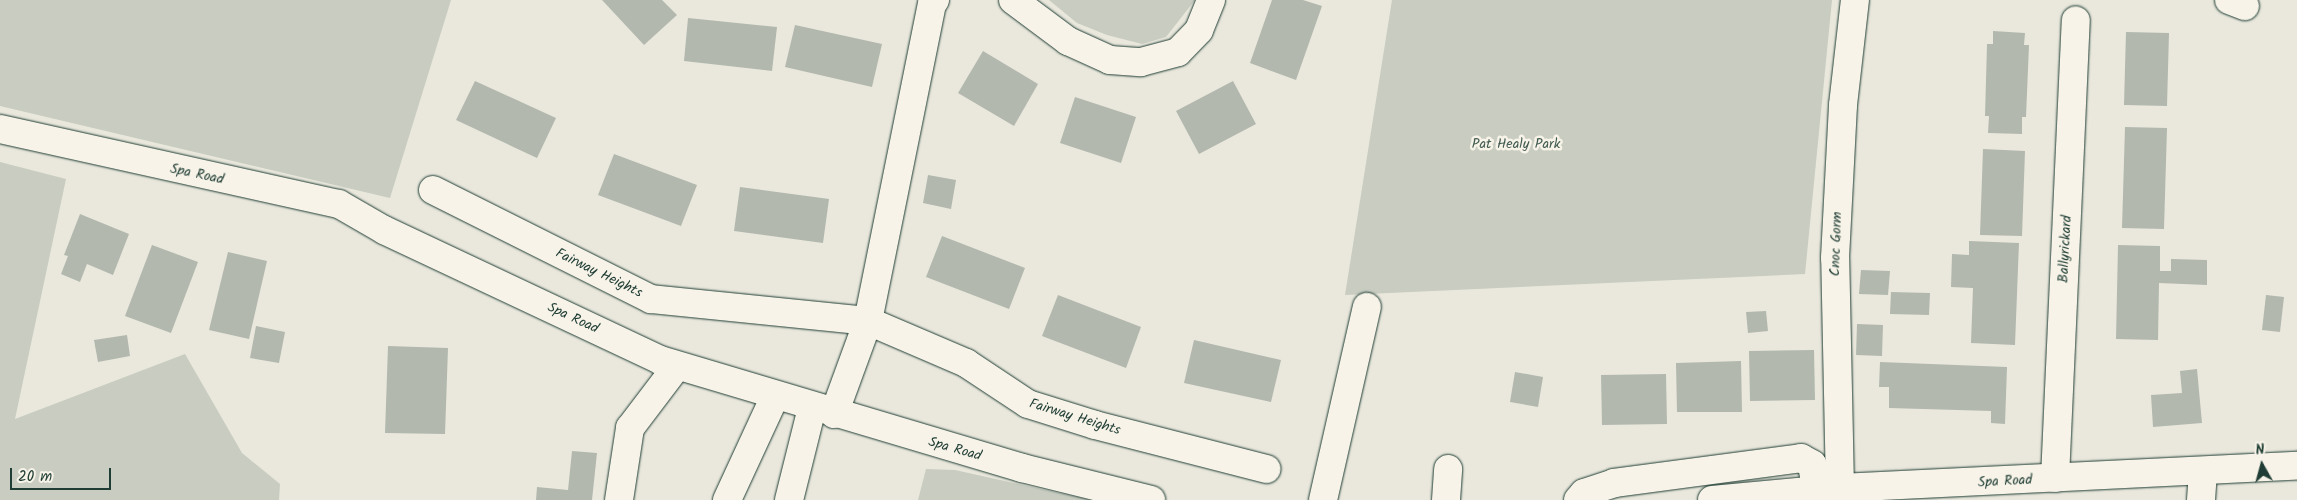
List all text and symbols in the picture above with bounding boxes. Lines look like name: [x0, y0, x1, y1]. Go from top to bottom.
park label: Pat Healy Park: [1472, 136, 1560, 152]
street label: Spa Road: [169, 160, 225, 188]
street label: Cnoc Gorm: [1826, 211, 1846, 277]
street label: Ballyrickard: [2055, 215, 2075, 283]
street label: Fairway Heights: [553, 245, 645, 301]
street label: Spa Road: [545, 299, 601, 337]
street label: Fairway Heights: [1027, 395, 1123, 439]
street label: Spa Road: [927, 433, 983, 465]
text: N: [2254, 439, 2266, 462]
north arrow: [2237, 440, 2287, 490]
scale bar: [12, 458, 114, 490]
text: 20 m: [18, 465, 52, 489]
street label: Spa Road: [1977, 471, 2033, 491]

